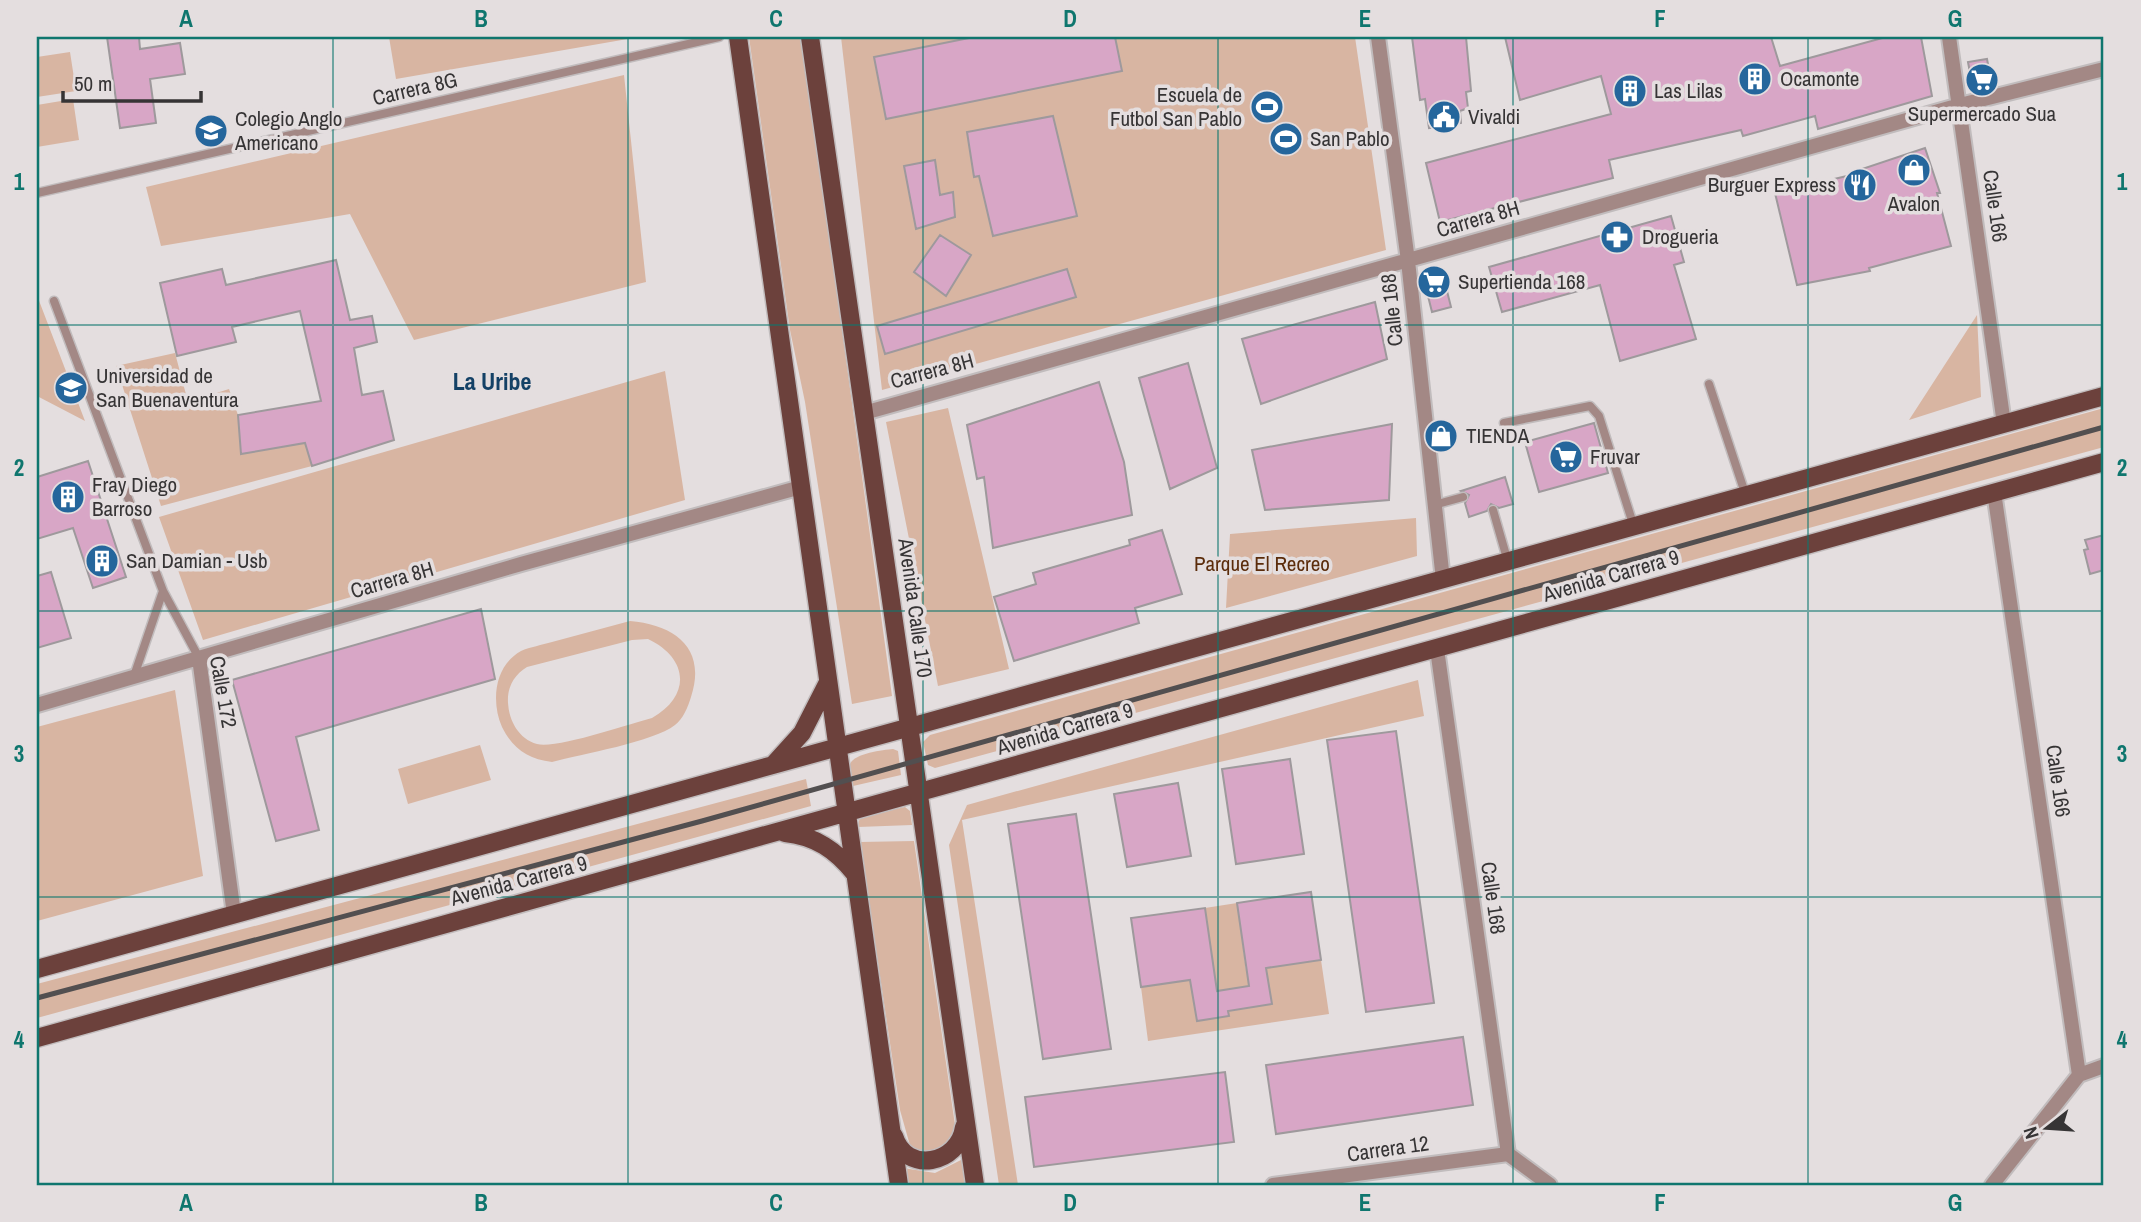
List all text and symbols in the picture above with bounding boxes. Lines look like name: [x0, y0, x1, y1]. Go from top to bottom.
text: A: [179, 3, 193, 34]
text: B: [474, 3, 488, 34]
text: C: [769, 3, 783, 34]
text: D: [1063, 3, 1077, 34]
text: E: [1359, 3, 1371, 34]
text: F: [1654, 3, 1666, 34]
text: G: [1948, 3, 1962, 34]
scale bar: [63, 60, 201, 104]
building icon: Ocamonte: [1736, 60, 1774, 98]
supermarket icon: Supermercado Sua: [1963, 61, 2001, 99]
place label: Ocamonte: [1780, 64, 1859, 93]
street label: Carrera 8G: [370, 65, 460, 112]
text: 50 m: [74, 69, 112, 98]
building icon: Las Lilas: [1611, 72, 1649, 110]
place label: Las Lilas: [1654, 76, 1723, 105]
place label: Escuela de Futbol San Pablo: [1110, 80, 1242, 133]
sports icon: Escuela de Futbol San Pablo: [1248, 88, 1286, 126]
public building icon: Vivaldi: [1425, 98, 1463, 136]
place label: Supermercado Sua: [1908, 99, 2057, 128]
place label: Vivaldi: [1468, 102, 1520, 131]
place label: Colegio Anglo Americano: [234, 104, 342, 157]
school or university icon: Colegio Anglo Americano: [192, 112, 230, 150]
sports icon: San Pablo: [1267, 120, 1305, 158]
place label: San Pablo: [1310, 124, 1389, 153]
shop icon: Avalon: [1895, 151, 1933, 189]
text: 1: [14, 166, 25, 197]
restaurant icon: Burguer Express: [1841, 166, 1879, 204]
text: 1: [2117, 166, 2128, 197]
street label: Calle 166: [1976, 168, 2015, 244]
place label: Burguer Express: [1708, 170, 1836, 199]
place label: Avalon: [1887, 189, 1940, 218]
street label: Carrera 8H: [1433, 193, 1523, 244]
pharmacy icon: Drogueria: [1598, 218, 1636, 256]
place label: Drogueria: [1642, 222, 1719, 251]
supermarket icon: Supertienda 168: [1415, 263, 1453, 301]
place label: Supertienda 168: [1458, 267, 1585, 296]
street label: Calle 168: [1373, 272, 1410, 348]
street label: Carrera 8H: [887, 345, 977, 396]
place label: Universidad de San Buenaventura: [96, 361, 239, 414]
district label: La Uribe: [453, 365, 531, 397]
school or university icon: Universidad de San Buenaventura: [52, 369, 90, 407]
shop icon: TIENDA: [1422, 417, 1460, 455]
place label: TIENDA: [1466, 421, 1530, 450]
supermarket icon: Fruvar: [1547, 438, 1585, 476]
place label: Fruvar: [1590, 442, 1640, 471]
text: 2: [14, 452, 24, 483]
text: 2: [2117, 452, 2127, 483]
place label: Fray Diego Barroso: [92, 470, 177, 523]
building icon: Fray Diego Barroso: [49, 478, 87, 516]
street label: Avenida Calle 170: [891, 535, 940, 679]
building icon: San Damian - Usb: [83, 542, 121, 580]
street label: Avenida Carrera 9: [1538, 542, 1682, 609]
place label: San Damian - Usb: [126, 546, 268, 575]
park label: Parque El Recreo: [1194, 549, 1330, 578]
street label: Carrera 8H: [347, 554, 437, 605]
street label: Calle 172: [203, 654, 244, 730]
street label: Avenida Carrera 9: [992, 695, 1136, 762]
text: 3: [14, 738, 24, 769]
text: 3: [2117, 738, 2127, 769]
street label: Calle 166: [2039, 743, 2078, 819]
street label: Avenida Carrera 9: [446, 848, 590, 913]
street label: Calle 168: [1474, 860, 1513, 936]
text: 4: [14, 1024, 25, 1055]
text: 4: [2117, 1024, 2128, 1055]
north arrow: [2011, 1092, 2082, 1162]
text: N: [2017, 1124, 2045, 1142]
street label: Carrera 12: [1345, 1128, 1431, 1169]
text: A: [179, 1187, 193, 1218]
text: B: [474, 1187, 488, 1218]
text: C: [769, 1187, 783, 1218]
text: D: [1063, 1187, 1077, 1218]
text: E: [1359, 1187, 1371, 1218]
text: F: [1654, 1187, 1666, 1218]
text: G: [1948, 1187, 1962, 1218]

